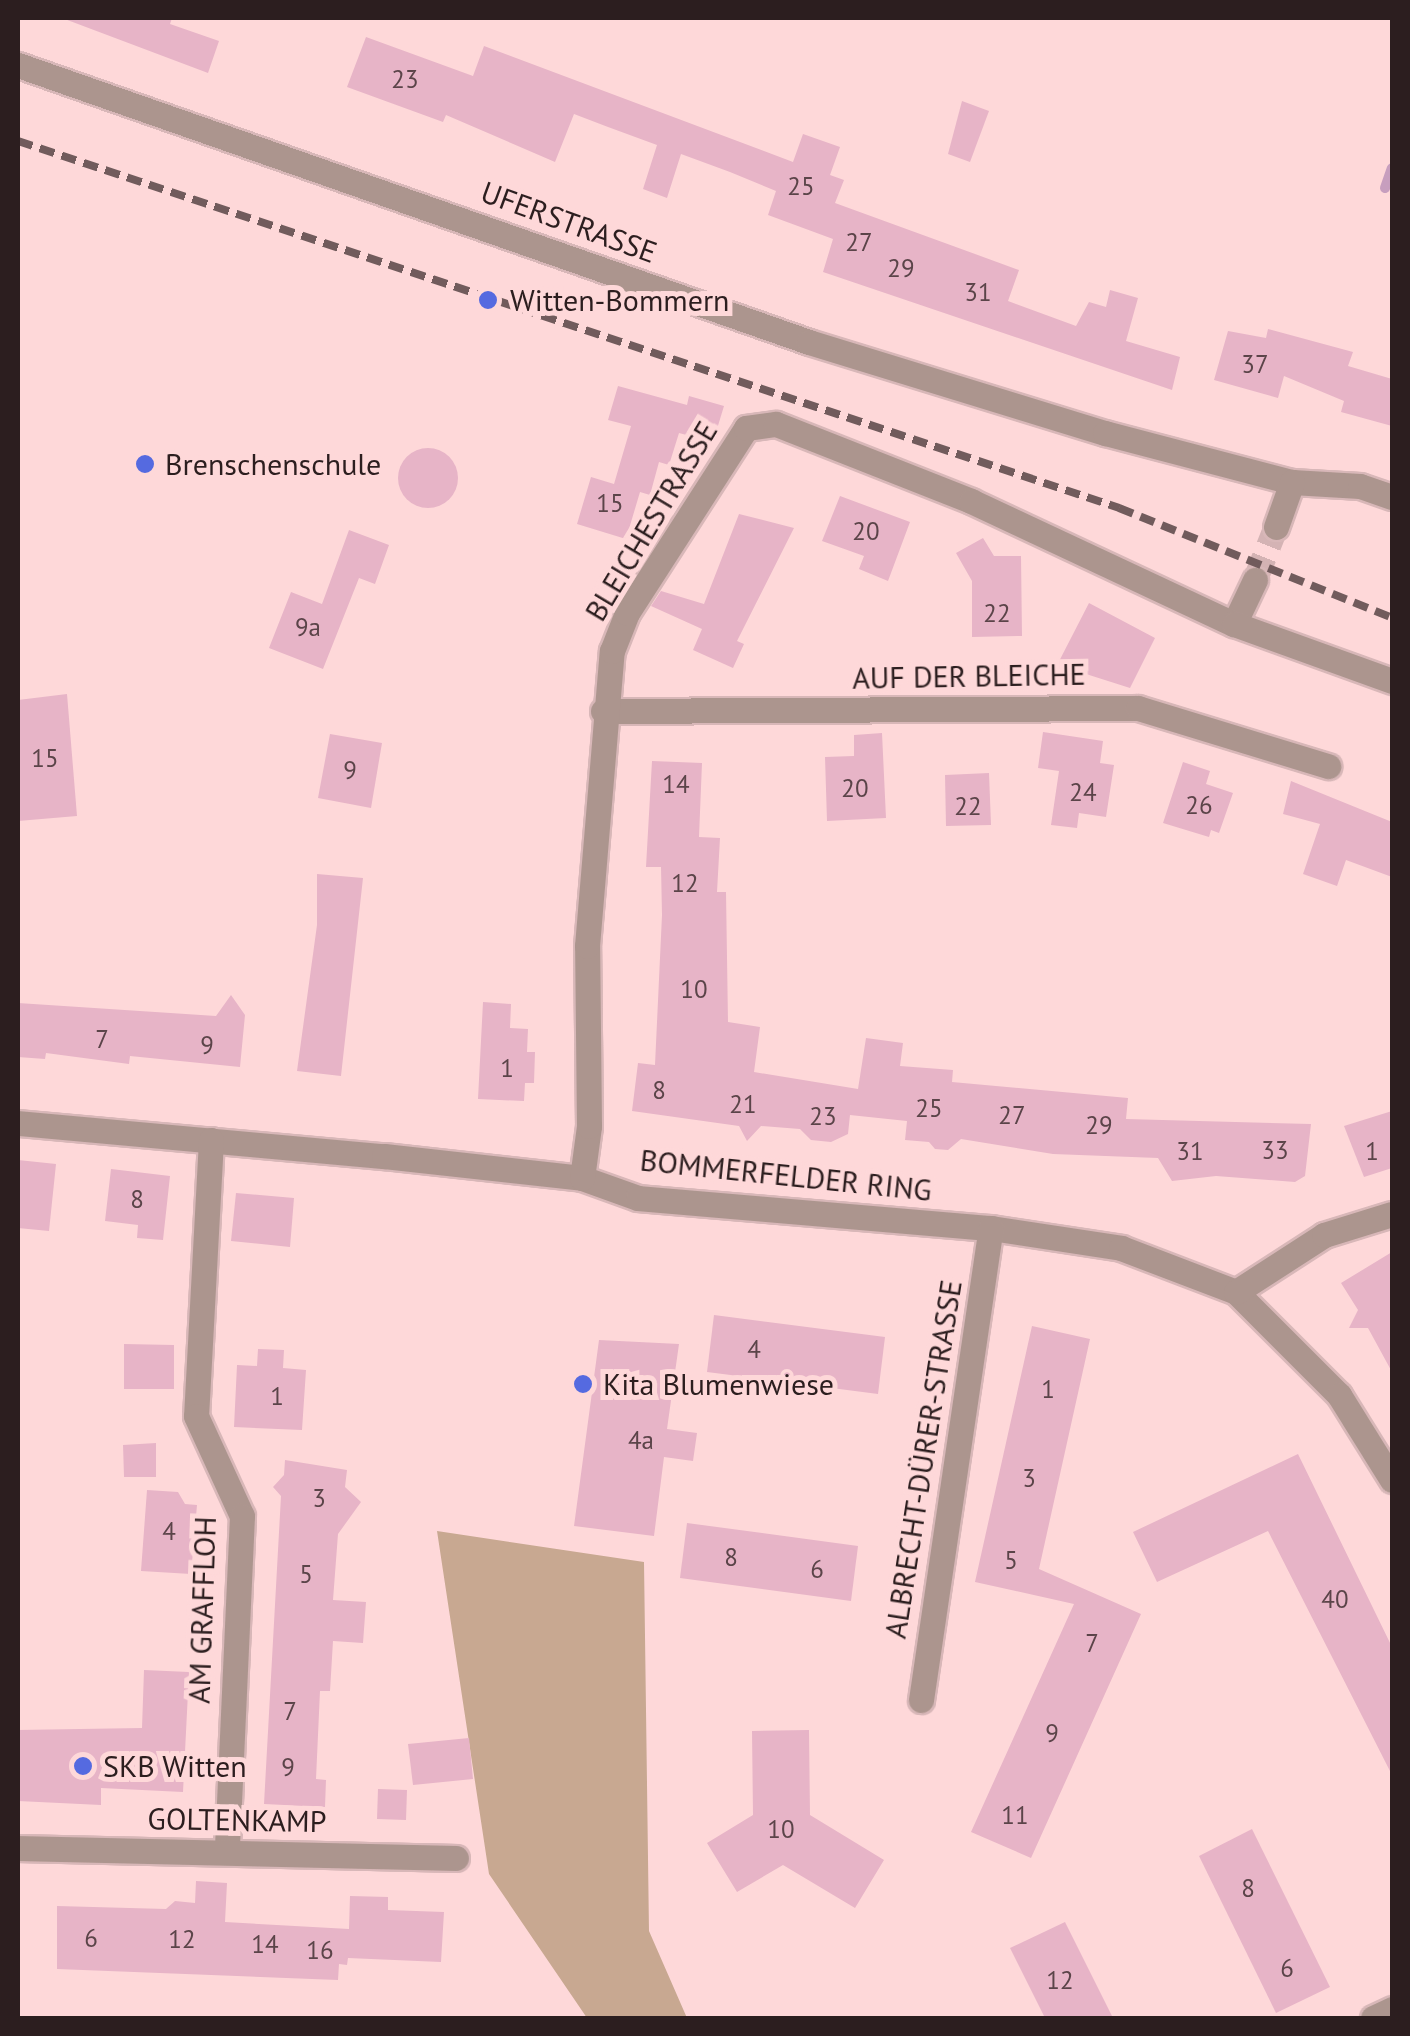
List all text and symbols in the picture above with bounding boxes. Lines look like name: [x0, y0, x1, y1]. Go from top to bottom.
house number: 23: [391, 64, 419, 94]
house number: 25: [787, 171, 815, 201]
street label: UFERSTRASSE: [476, 174, 662, 270]
house number: 27: [845, 227, 873, 257]
house number: 29: [887, 253, 915, 283]
house number: 31: [964, 277, 992, 307]
place label: Witten-Bommern: [510, 282, 730, 318]
marker: Witten-Bommern: [475, 287, 501, 313]
house number: 37: [1241, 349, 1269, 379]
street label: BLEICHESTRASSE: [577, 415, 725, 627]
place label: Brenschenschule: [165, 446, 381, 482]
marker: Brenschenschule: [134, 453, 156, 475]
house number: 15: [596, 488, 624, 518]
house number: 20: [852, 516, 880, 546]
house number: 22: [983, 598, 1011, 628]
house number: 9a: [295, 612, 321, 642]
street label: AUF DER BLEICHE: [852, 656, 1086, 696]
house number: 15: [31, 743, 59, 773]
house number: 9: [343, 755, 357, 785]
house number: 14: [662, 769, 690, 799]
house number: 20: [841, 773, 869, 803]
house number: 24: [1069, 777, 1097, 807]
house number: 26: [1185, 790, 1213, 820]
house number: 22: [954, 791, 982, 821]
house number: 12: [671, 868, 699, 898]
house number: 10: [680, 974, 708, 1004]
house number: 7: [95, 1024, 109, 1054]
house number: 9: [200, 1030, 214, 1060]
house number: 1: [500, 1053, 514, 1083]
house number: 8: [652, 1075, 666, 1105]
house number: 21: [729, 1089, 757, 1119]
house number: 25: [915, 1093, 943, 1123]
house number: 27: [998, 1100, 1026, 1130]
house number: 23: [809, 1101, 837, 1131]
house number: 29: [1085, 1110, 1113, 1140]
house number: 33: [1261, 1135, 1289, 1165]
house number: 31: [1176, 1136, 1204, 1166]
house number: 1: [1365, 1136, 1379, 1166]
street label: BOMMERFELDER RING: [638, 1142, 934, 1208]
house number: 8: [130, 1184, 144, 1214]
street label: ALBRECHT-DÜRER-STRASSE: [877, 1277, 969, 1641]
house number: 4: [747, 1334, 761, 1364]
place label: Kita Blumenwiese: [603, 1366, 834, 1402]
marker: Kita Blumenwiese: [572, 1373, 594, 1395]
house number: 1: [1041, 1374, 1055, 1404]
house number: 1: [270, 1381, 284, 1411]
house number: 4a: [628, 1425, 654, 1455]
house number: 3: [1022, 1463, 1036, 1493]
house number: 3: [312, 1483, 326, 1513]
house number: 4: [162, 1516, 176, 1546]
street label: AM GRAFFLOH: [181, 1516, 223, 1704]
house number: 8: [724, 1542, 738, 1572]
house number: 5: [1004, 1545, 1018, 1575]
house number: 6: [810, 1554, 824, 1584]
house number: 5: [299, 1559, 313, 1589]
house number: 40: [1321, 1584, 1349, 1614]
house number: 7: [1085, 1628, 1099, 1658]
house number: 7: [283, 1696, 297, 1726]
house number: 9: [1045, 1718, 1059, 1748]
place label: SKB Witten: [103, 1748, 247, 1784]
house number: 9: [281, 1752, 295, 1782]
marker: SKB Witten: [72, 1755, 94, 1777]
street label: GOLTENKAMP: [147, 1800, 327, 1840]
house number: 11: [1001, 1800, 1029, 1830]
house number: 10: [767, 1814, 795, 1844]
house number: 8: [1241, 1873, 1255, 1903]
house number: 6: [84, 1923, 98, 1953]
house number: 12: [168, 1924, 196, 1954]
house number: 14: [251, 1929, 279, 1959]
house number: 16: [306, 1935, 334, 1965]
house number: 6: [1280, 1953, 1294, 1983]
house number: 12: [1046, 1965, 1074, 1995]

